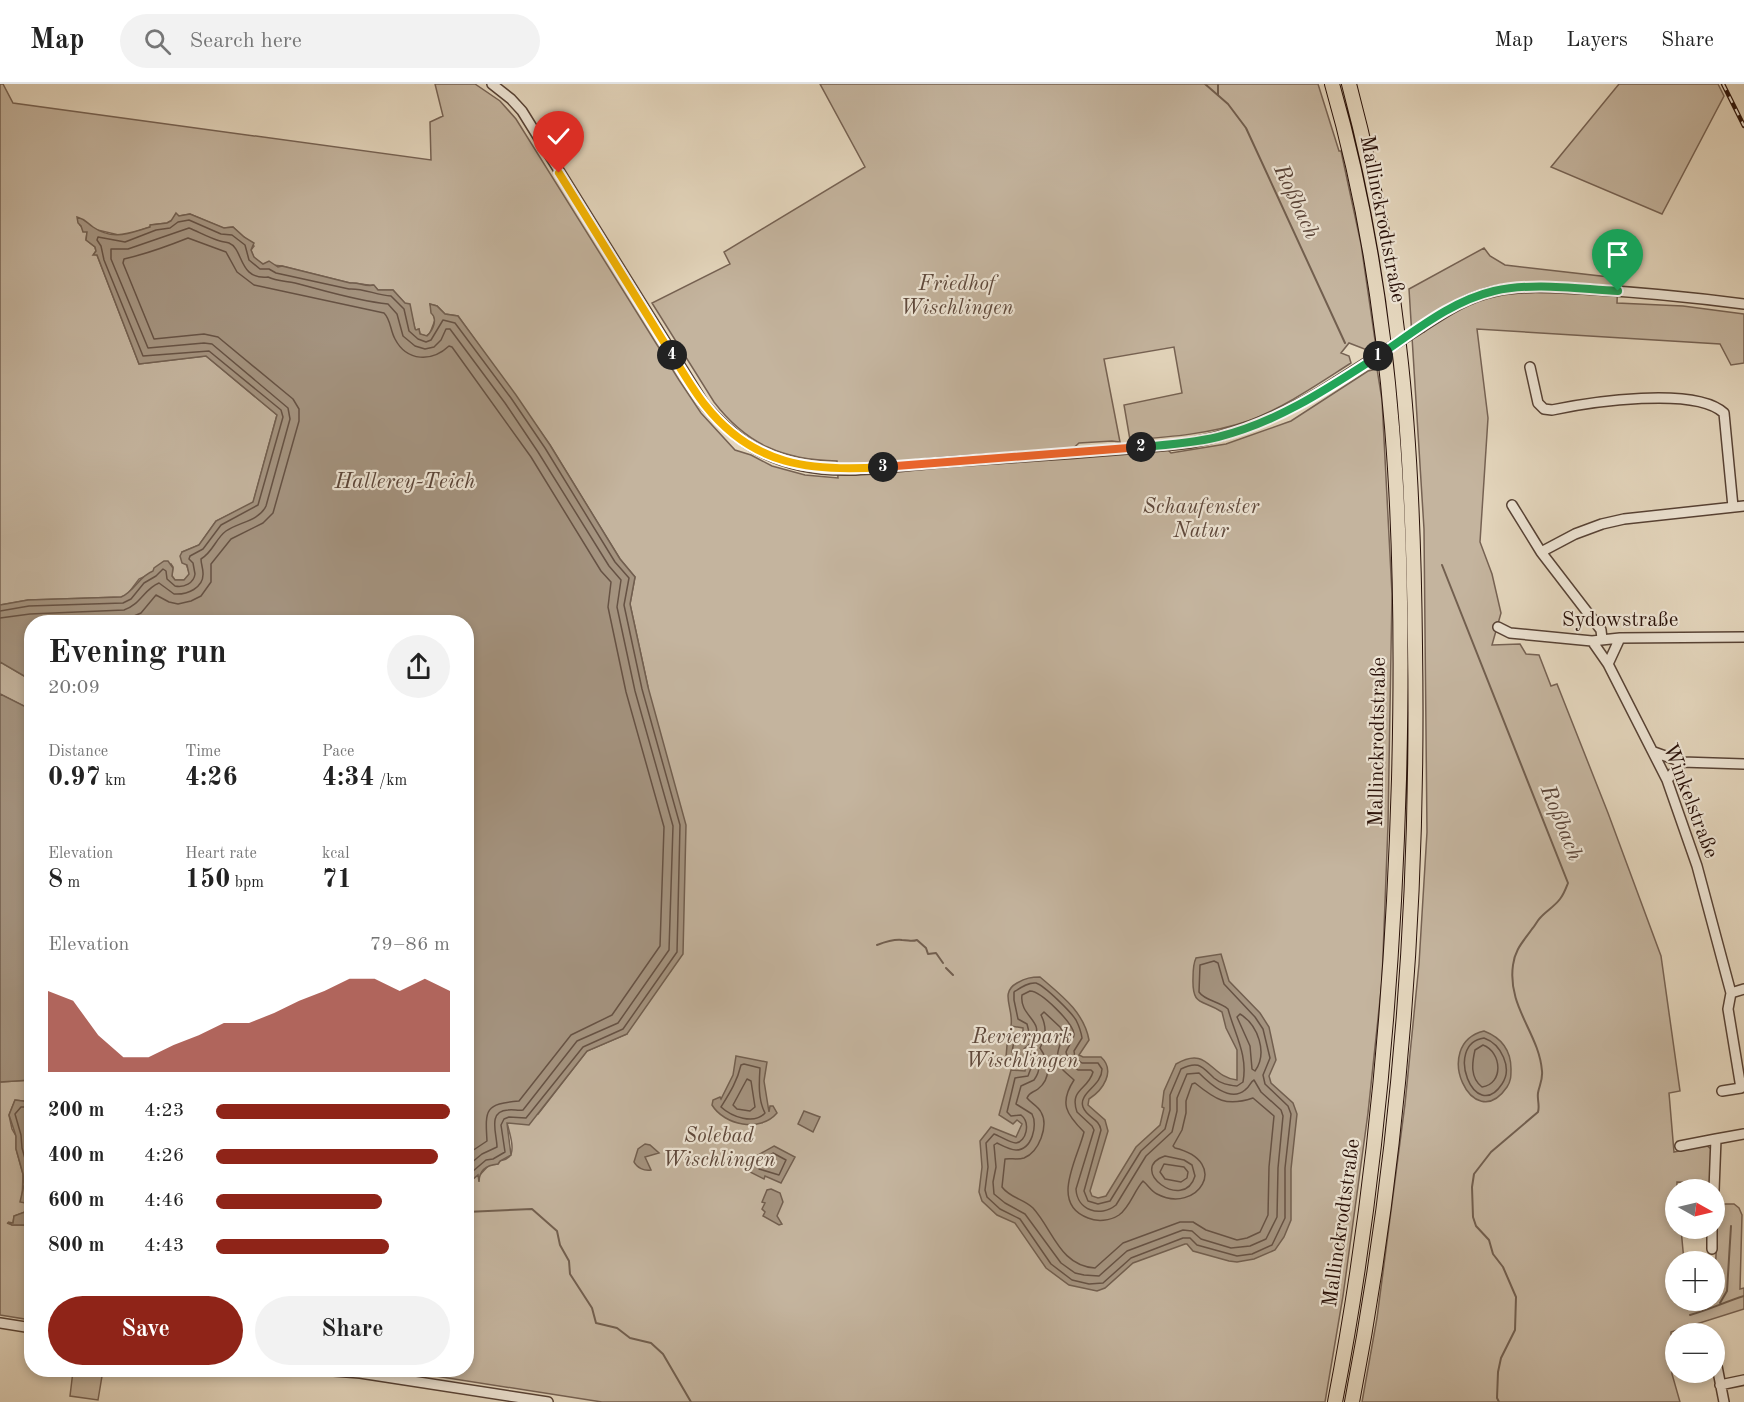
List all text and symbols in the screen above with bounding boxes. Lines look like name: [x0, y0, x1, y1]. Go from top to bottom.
search box: [120, 14, 540, 68]
icon: search: [141, 25, 174, 58]
text: Map: [30, 27, 84, 55]
text: Search here: [189, 30, 302, 52]
text: Map: [1494, 30, 1533, 51]
text: Layers: [1566, 30, 1628, 51]
text: Share: [1661, 30, 1714, 51]
pin: [533, 111, 584, 173]
icon: check: [542, 120, 575, 153]
street label: Mallinckrodtstraße: [1355, 134, 1409, 304]
water label: Roßbach: [1269, 160, 1323, 243]
pin: [1592, 229, 1643, 291]
icon: arrive: [1601, 238, 1634, 271]
park label: Friedhof Wischlingen: [900, 274, 1014, 319]
pin: 4: [657, 340, 687, 370]
pin: 1: [1363, 341, 1393, 371]
text: 4: [667, 347, 677, 363]
text: 1: [1373, 348, 1383, 364]
pin: 2: [1126, 432, 1156, 462]
text: 2: [1136, 439, 1146, 455]
pin: 3: [868, 452, 898, 482]
text: 3: [878, 459, 888, 475]
water label: Hallerey-Teich: [333, 471, 476, 493]
park label: Schaufenster Natur: [1143, 497, 1260, 542]
street label: Sydowstraße: [1562, 610, 1678, 631]
button: share: [387, 635, 450, 698]
text: Evening run: [48, 637, 227, 670]
street label: Mallinckrodtstraße: [1366, 657, 1390, 827]
text: 20:09: [48, 678, 100, 698]
street label: Winkelstraße: [1659, 741, 1721, 861]
text: Distance: [48, 744, 108, 760]
text: Time: [185, 744, 221, 760]
text: Pace: [322, 744, 354, 760]
text: 0.97: [48, 765, 101, 791]
text: 4:26: [185, 765, 238, 791]
text: 4:34: [322, 765, 375, 791]
text: km: [101, 773, 126, 789]
text: /km: [375, 773, 407, 789]
water label: Roßbach: [1536, 781, 1586, 864]
text: Elevation: [48, 846, 113, 862]
text: Heart rate: [185, 846, 257, 862]
text: kcal: [322, 846, 350, 862]
text: 8: [48, 867, 63, 893]
text: 150: [185, 867, 230, 893]
text: 71: [322, 867, 352, 893]
text: m: [63, 875, 80, 891]
text: bpm: [230, 875, 264, 891]
text: Elevation: [48, 935, 129, 955]
text: 79–86 m: [370, 935, 450, 955]
park label: Revierpark Wischlingen: [965, 1027, 1079, 1072]
text: 200 m: [48, 1101, 104, 1121]
text: 4:23: [144, 1101, 184, 1121]
park label: Solebad Wischlingen: [662, 1126, 776, 1171]
street label: Mallinckrodtstraße: [1320, 1137, 1364, 1309]
text: 400 m: [48, 1146, 104, 1166]
text: 4:26: [144, 1146, 184, 1166]
north arrow: [1665, 1179, 1725, 1239]
map controls: [1665, 1179, 1725, 1383]
text: 600 m: [48, 1191, 104, 1211]
text: 4:46: [144, 1191, 184, 1211]
text: 800 m: [48, 1236, 104, 1256]
text: 4:43: [144, 1236, 184, 1256]
button: +: [1665, 1251, 1725, 1311]
button: Save: [48, 1296, 243, 1365]
button: Share: [255, 1296, 450, 1365]
button: −: [1665, 1323, 1725, 1383]

